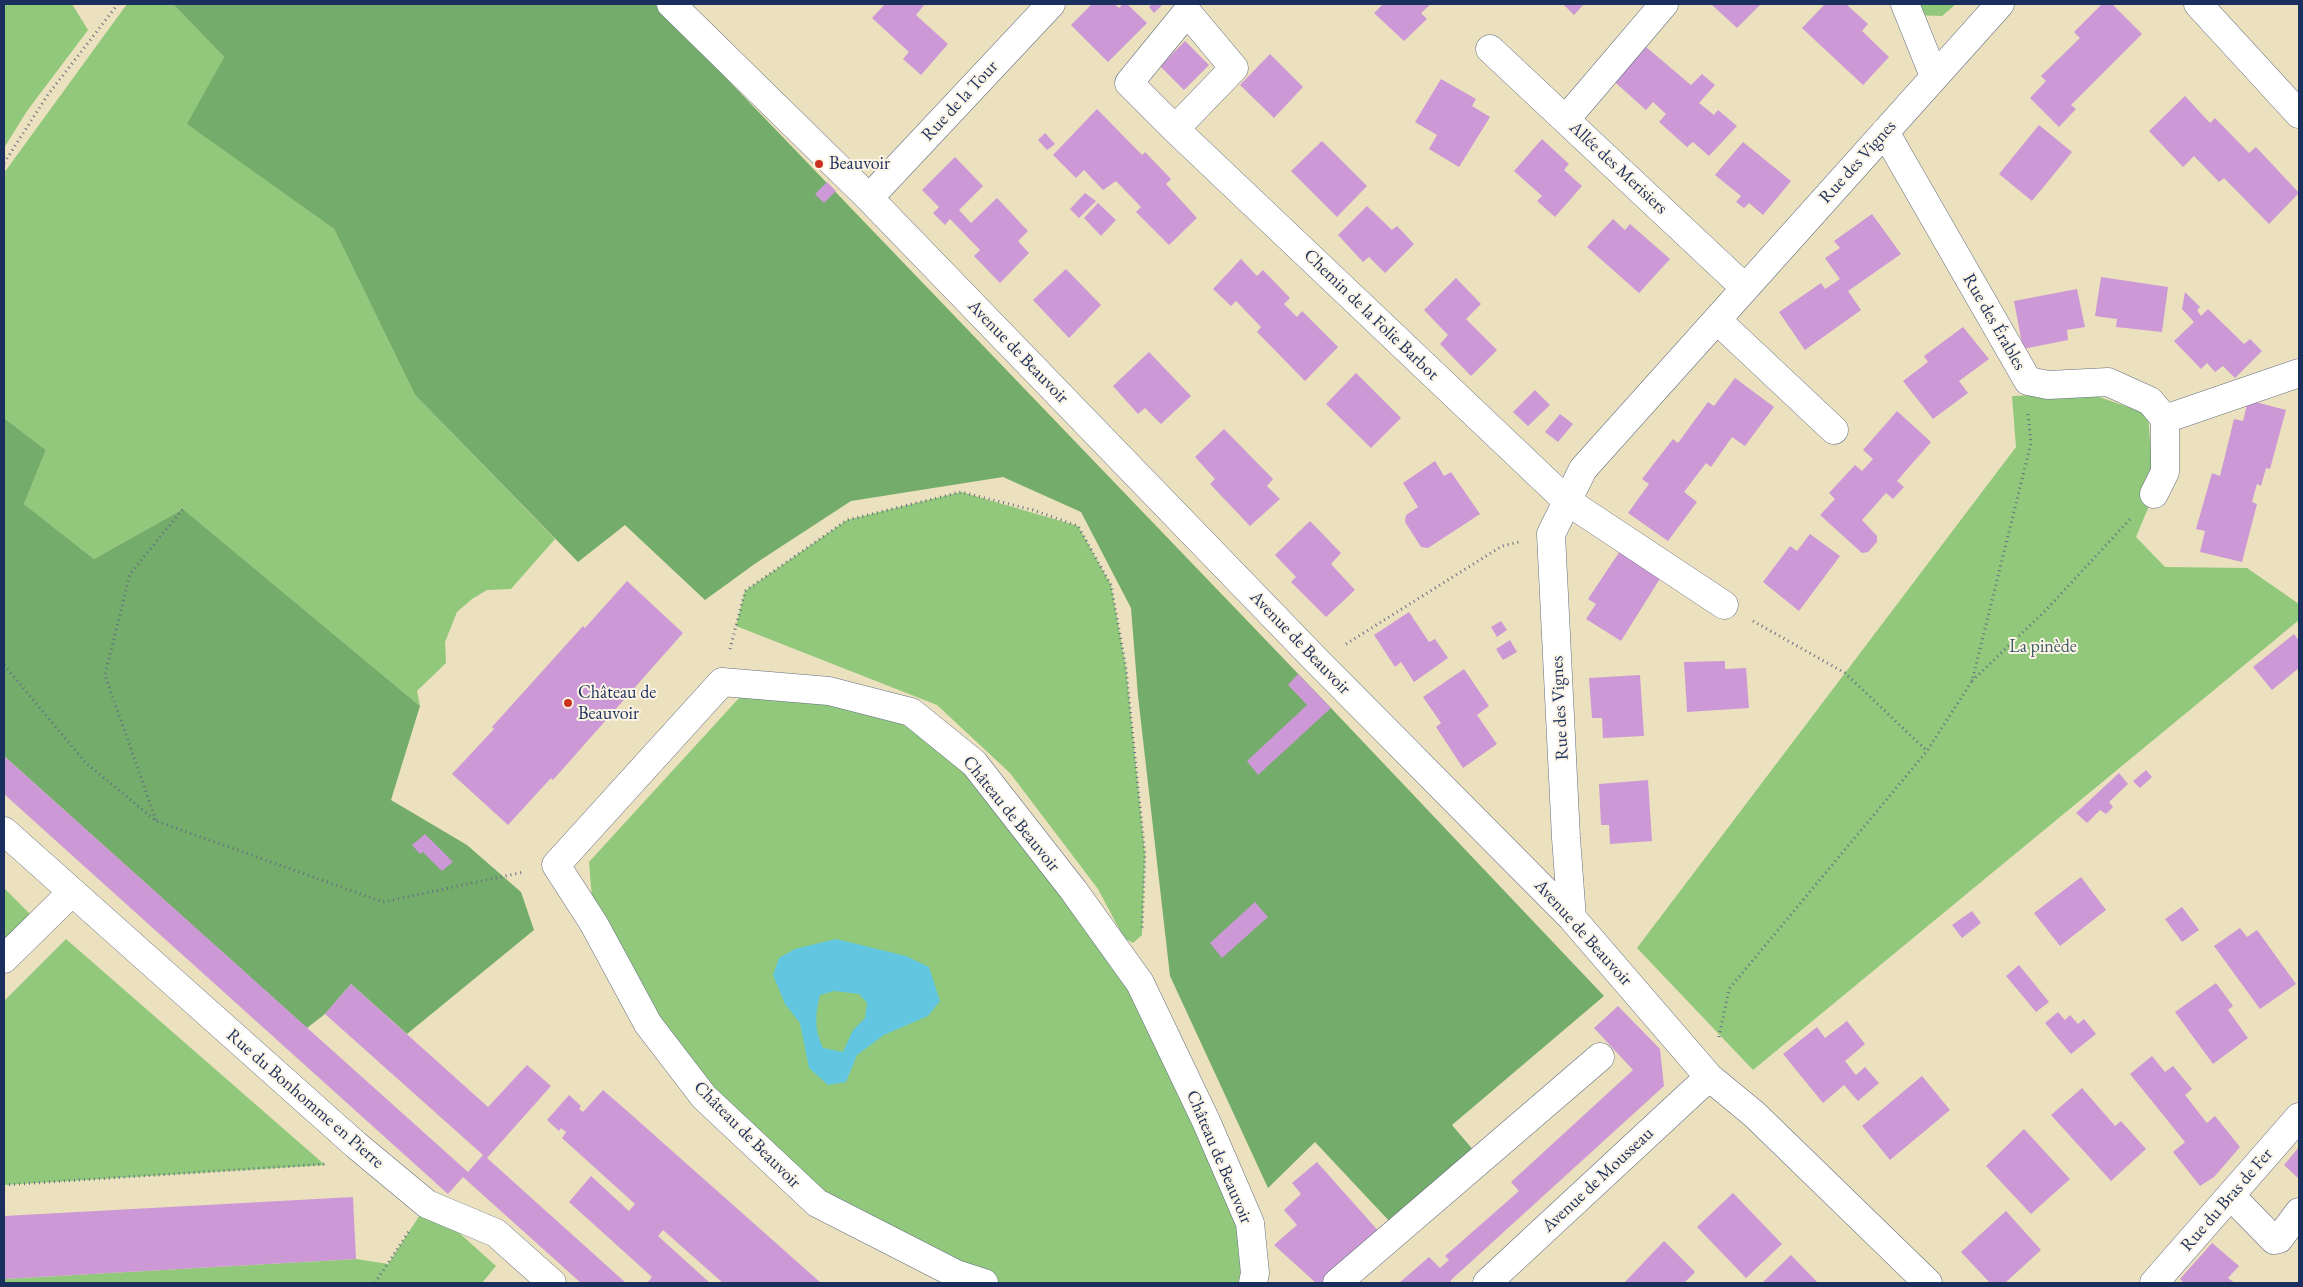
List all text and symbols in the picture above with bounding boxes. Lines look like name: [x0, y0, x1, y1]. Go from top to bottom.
street label: Rue de la Tour: [917, 56, 1003, 146]
street label: Rue des Vignes: [1815, 116, 1901, 208]
street label: Allée des Merisiers: [1564, 117, 1672, 219]
place label: Beauvoir: [829, 153, 890, 175]
marker: Beauvoir: [813, 158, 825, 170]
street label: Chemin de la Folie Barbot: [1299, 245, 1443, 385]
street label: Rue des Érables: [1958, 270, 2030, 374]
street label: Avenue de Beauvoir: [963, 296, 1073, 408]
street label: Avenue de Beauvoir: [1245, 587, 1355, 699]
park label: La pinède: [2009, 636, 2077, 658]
street label: Rue des Vignes: [1546, 655, 1574, 761]
place label: Château de Beauvoir: [578, 682, 656, 724]
marker: Château de Beauvoir: [562, 697, 574, 709]
street label: Château de Beauvoir: [958, 752, 1064, 876]
street label: Avenue de Beauvoir: [1529, 875, 1637, 991]
street label: Rue du Bonhomme en Pierre: [222, 1025, 388, 1173]
street label: Château de Beauvoir: [689, 1077, 805, 1193]
street label: Château de Beauvoir: [1181, 1087, 1257, 1227]
street label: Avenue de Mousseau: [1538, 1123, 1658, 1237]
street label: Rue du Bras de Fer: [2176, 1144, 2278, 1256]

